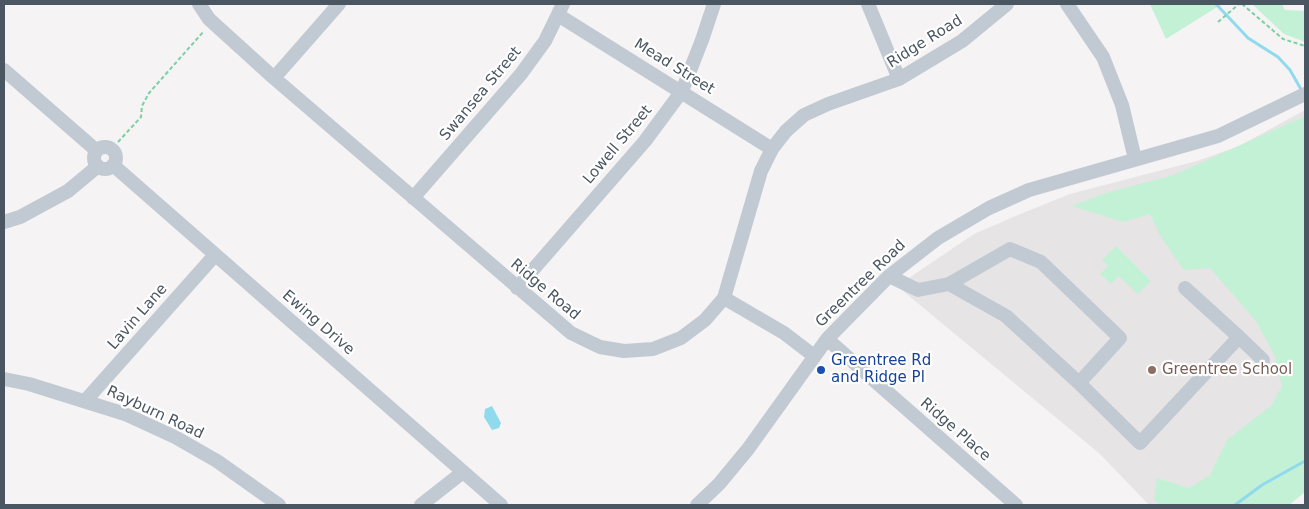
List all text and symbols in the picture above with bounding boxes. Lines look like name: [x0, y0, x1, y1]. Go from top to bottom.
street label: Ridge Road: [884, 12, 966, 72]
street label: Mead Street: [631, 35, 717, 99]
street label: Swansea Street: [436, 43, 526, 145]
street label: Lowell Street: [580, 102, 656, 188]
street label: Greentree Road: [812, 237, 910, 331]
street label: Ridge Road: [507, 256, 583, 324]
street label: Lavin Lane: [105, 280, 171, 354]
street label: Ewing Drive: [278, 287, 358, 359]
place label: Greentree Rd and Ridge Pl: [831, 352, 931, 387]
place label: Greentree School: [1162, 361, 1292, 379]
marker: Greentree Rd and Ridge Pl: [815, 364, 827, 376]
marker: Greentree School: [1146, 364, 1158, 376]
street label: Rayburn Road: [104, 383, 206, 443]
street label: Ridge Place: [916, 395, 994, 465]

